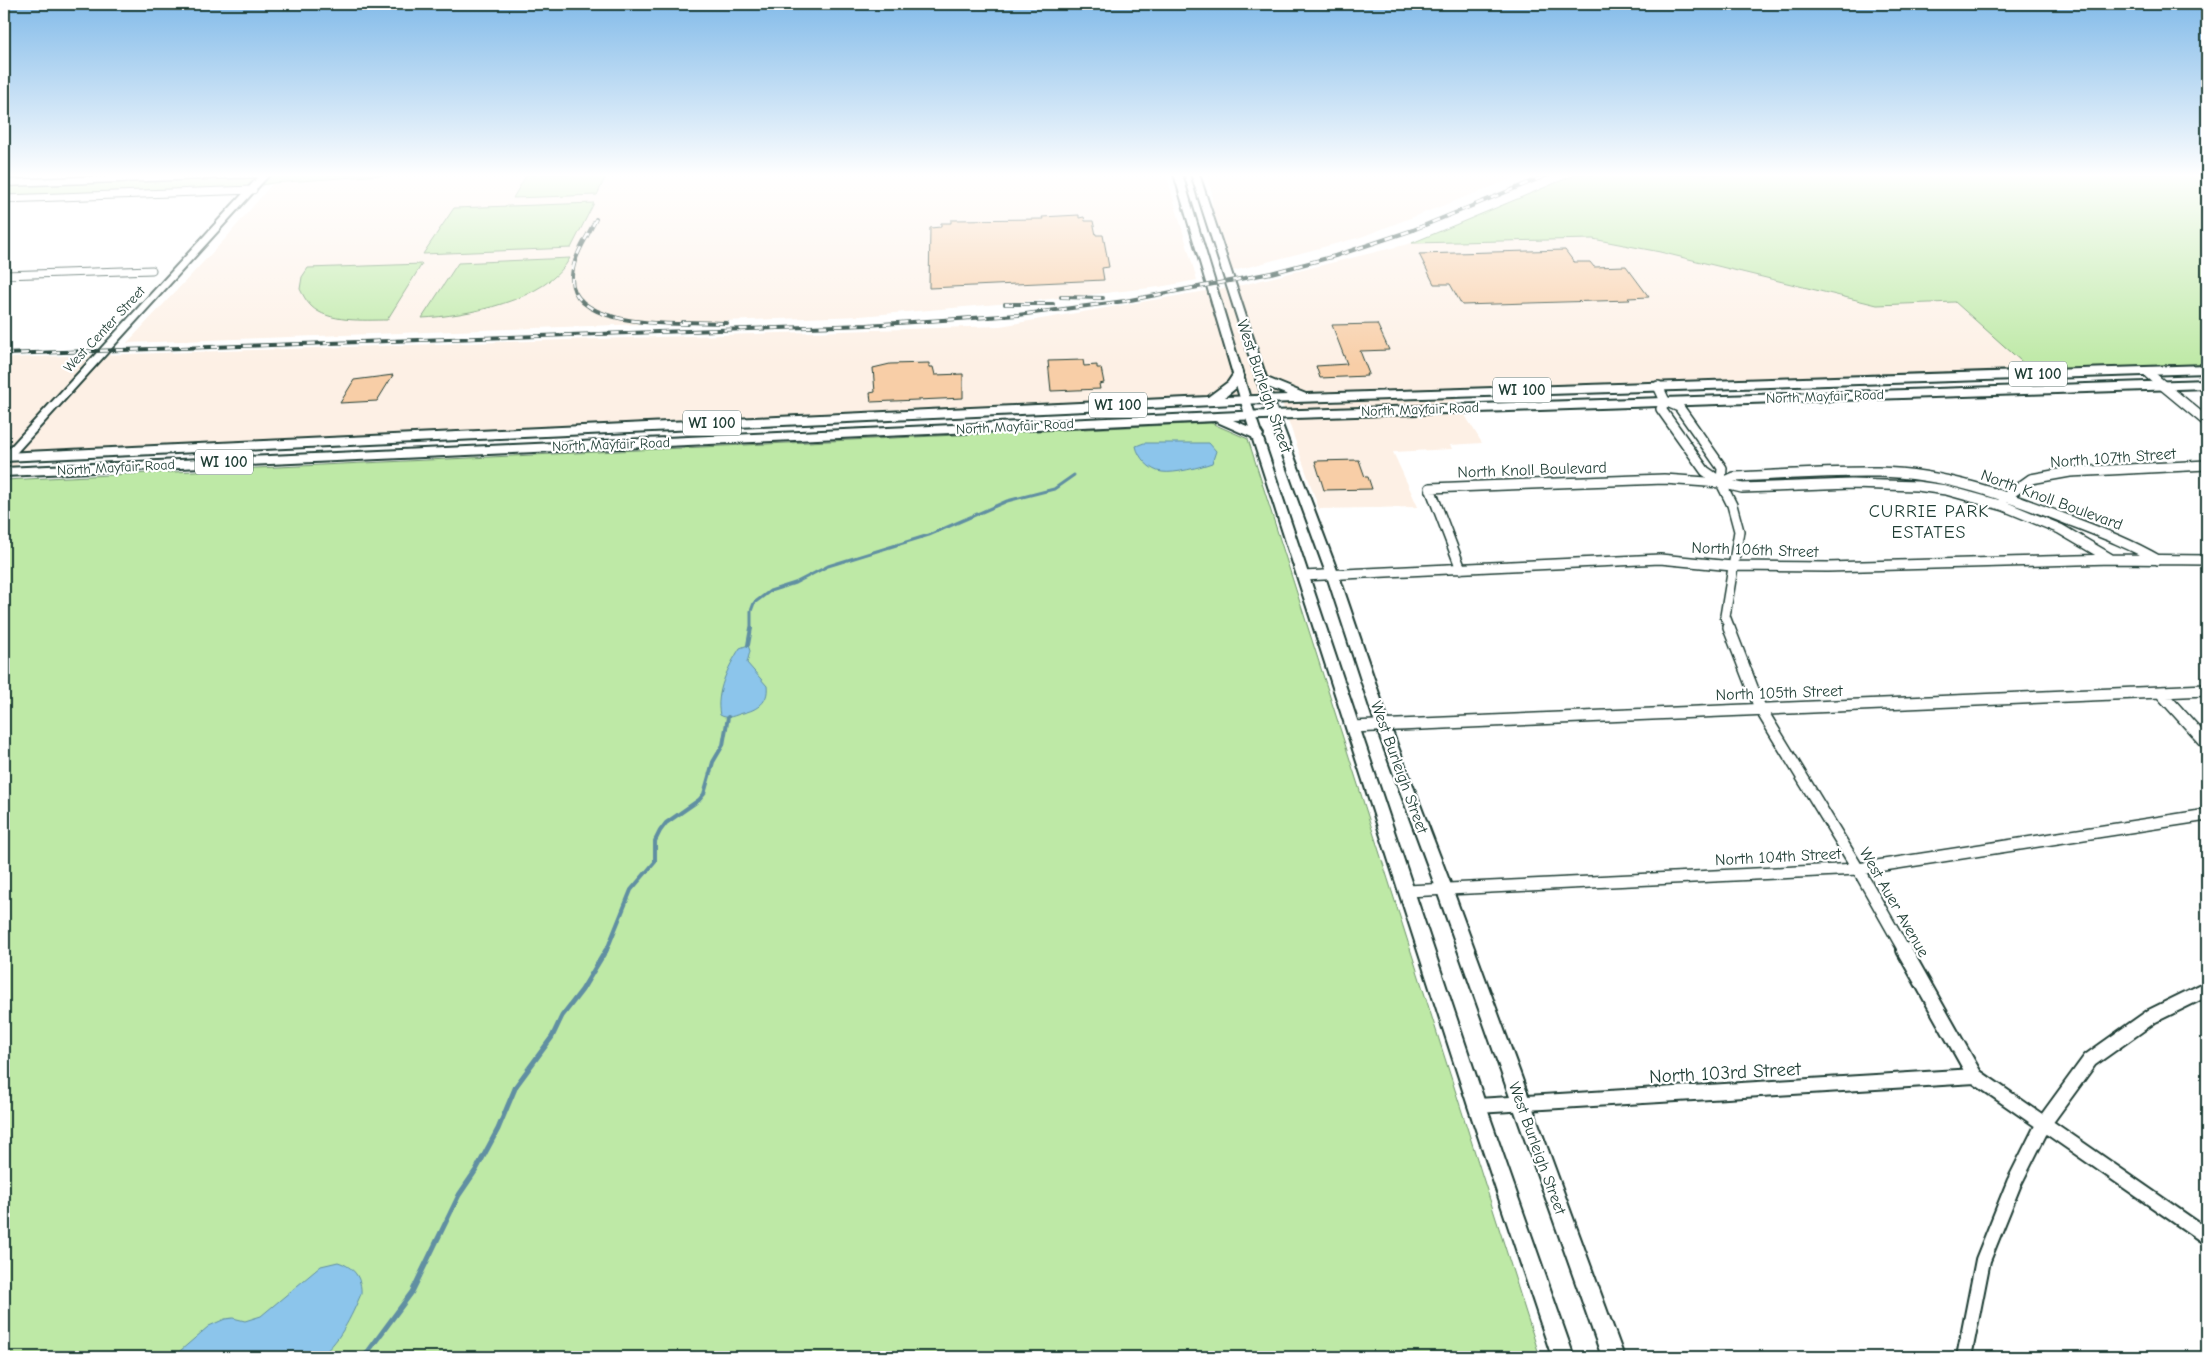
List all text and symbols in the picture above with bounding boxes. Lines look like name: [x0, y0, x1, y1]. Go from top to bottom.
street label: West Center Street: [60, 282, 149, 376]
street label: West Burleigh Street: [1233, 317, 1295, 456]
road number: WI 100: [2009, 362, 2067, 386]
road number: WI 100: [1493, 378, 1551, 402]
street label: North Mayfair Road: [1766, 386, 1884, 407]
road number: WI 100: [1089, 392, 1147, 418]
street label: North Mayfair Road: [1361, 399, 1479, 420]
road number: WI 100: [683, 410, 741, 436]
street label: North Mayfair Road: [956, 415, 1074, 438]
street label: North Mayfair Road: [552, 434, 670, 455]
street label: North 107th Street: [2050, 445, 2177, 471]
road number: WI 100: [195, 450, 253, 474]
street label: North Mayfair Road: [57, 456, 175, 479]
street label: North Knoll Boulevard: [1457, 458, 1607, 482]
street label: North Knoll Boulevard: [1978, 466, 2125, 534]
district label: CURRIE PARK ESTATES: [1869, 501, 1989, 543]
street label: North 106th Street: [1691, 539, 1819, 561]
street label: North 105th Street: [1715, 682, 1843, 704]
street label: West Burleigh Street: [1367, 699, 1432, 836]
street label: North 104th Street: [1715, 845, 1842, 869]
street label: West Auer Avenue: [1856, 845, 1933, 960]
street label: North 103rd Street: [1649, 1058, 1802, 1088]
street label: West Burleigh Street: [1505, 1080, 1570, 1217]

